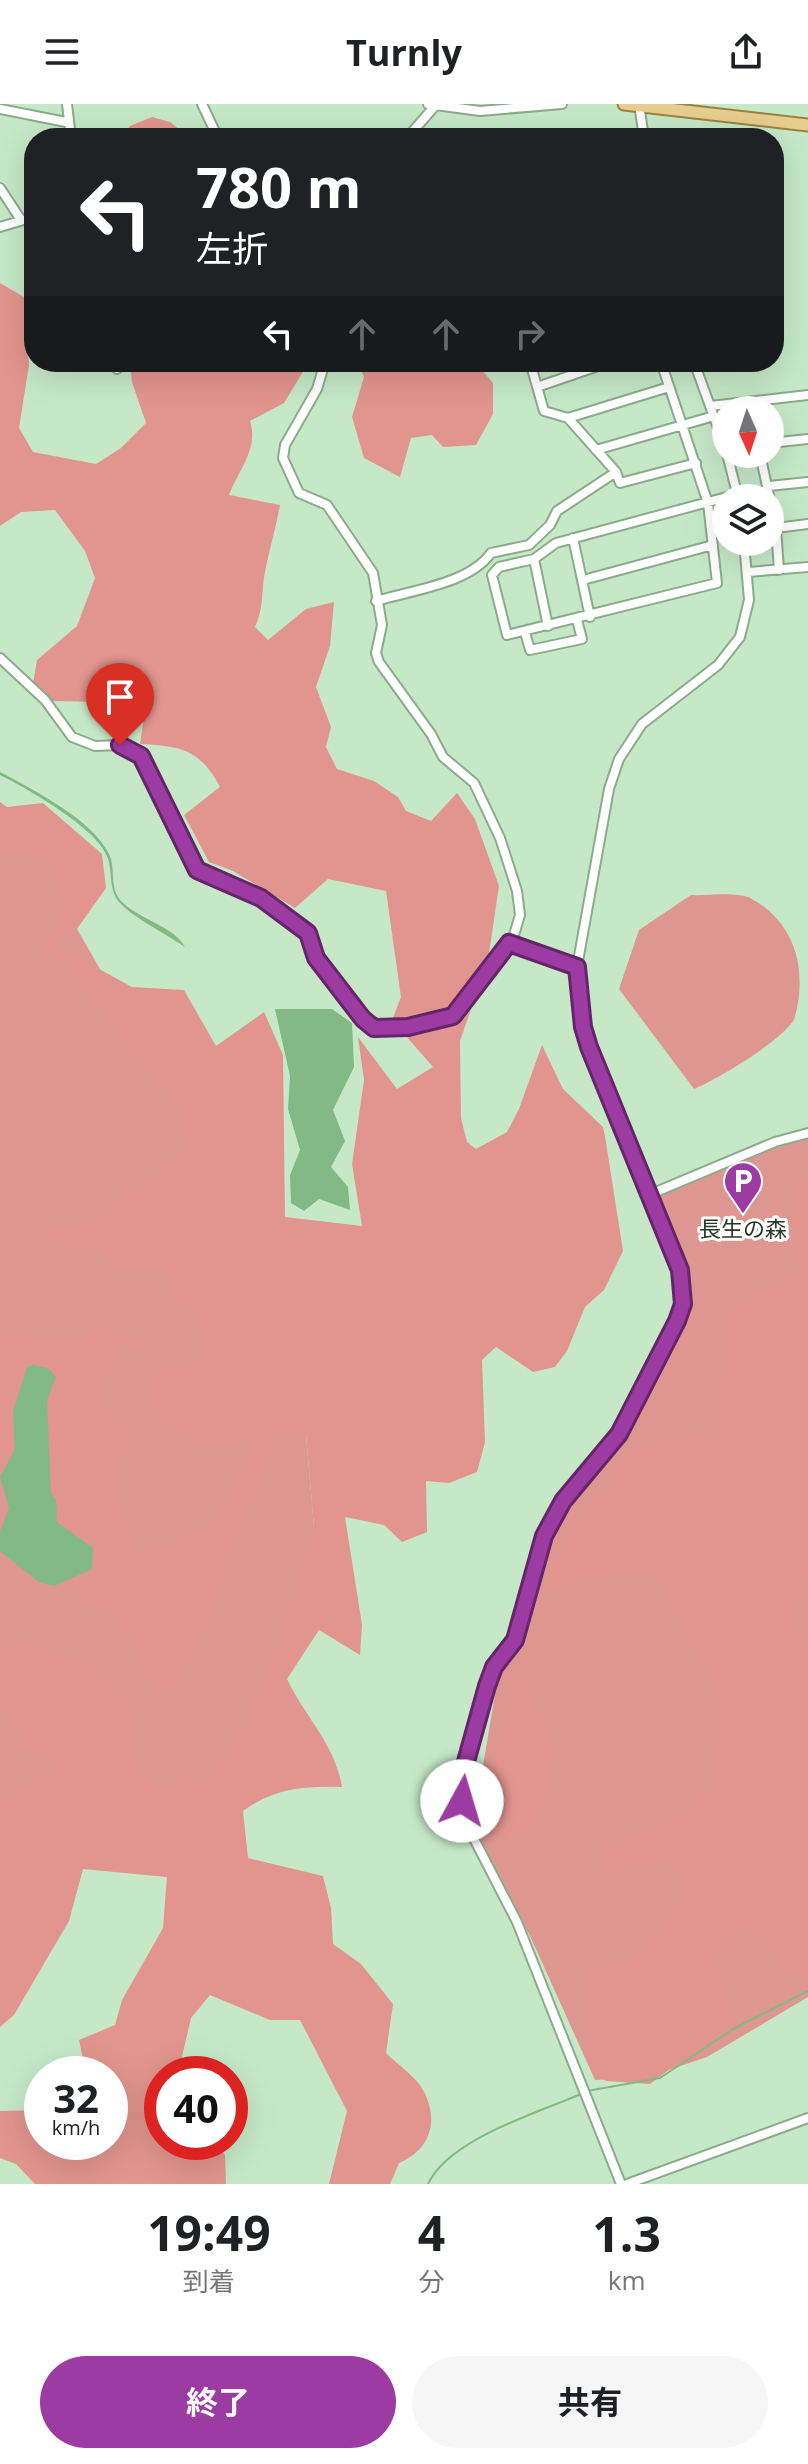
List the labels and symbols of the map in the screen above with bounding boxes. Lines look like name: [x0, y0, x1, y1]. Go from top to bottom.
north arrow: [712, 396, 784, 468]
pin: [86, 663, 154, 745]
parking icon: 長生の森: [722, 1160, 764, 1215]
place label: 長生の森: [699, 1213, 787, 1243]
position arrow: [420, 1759, 504, 1843]
speed limit sign: 40: [144, 2056, 248, 2160]

